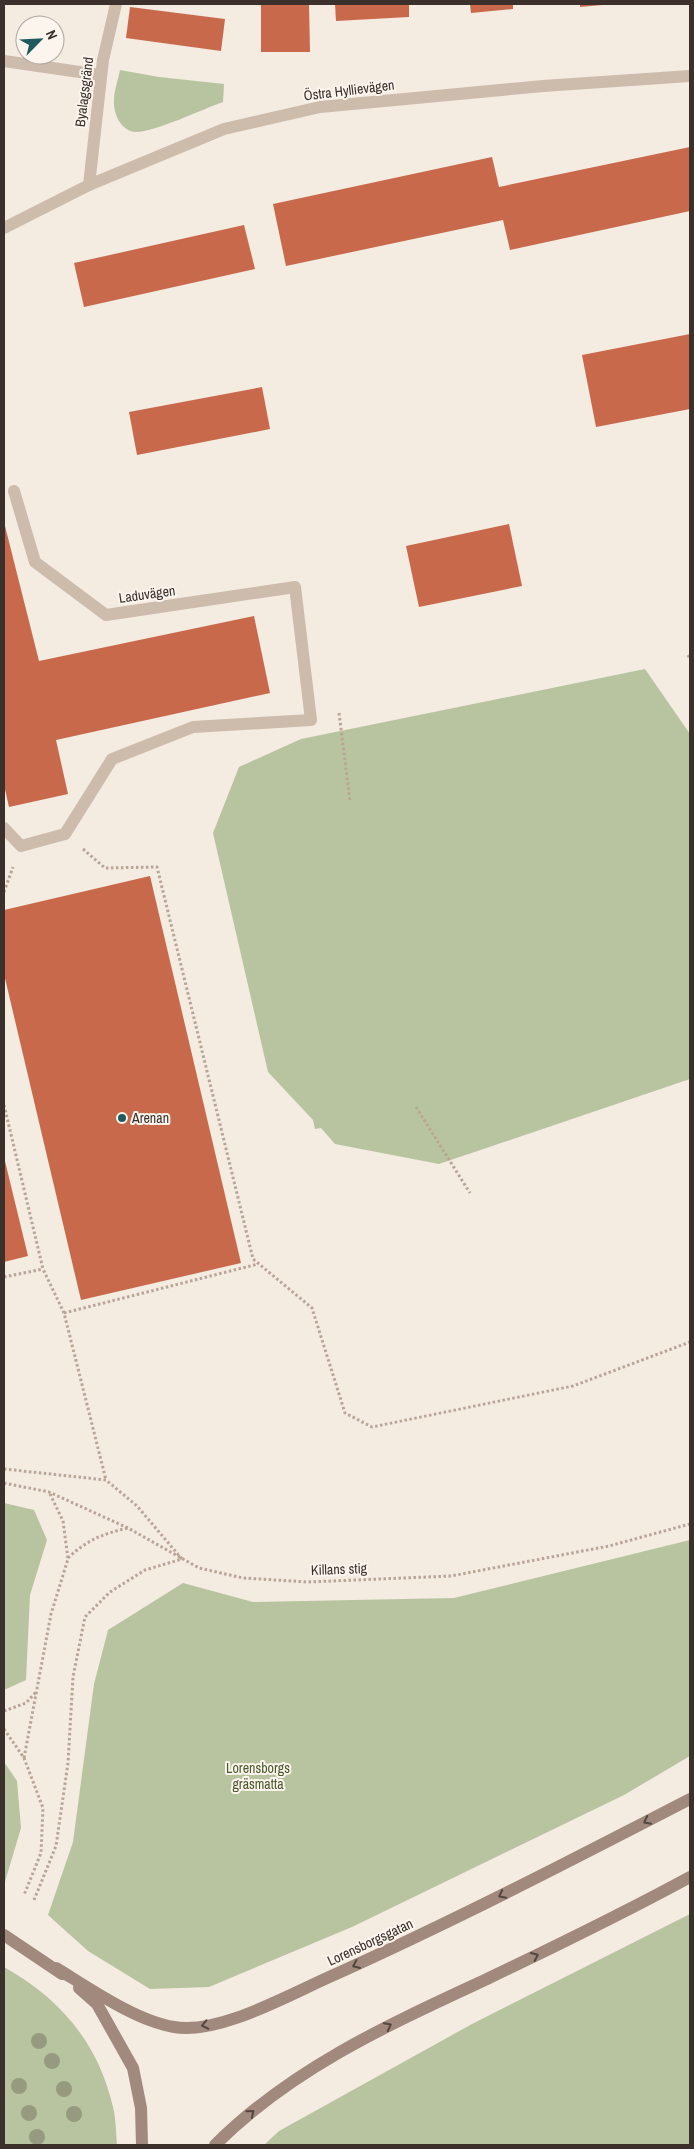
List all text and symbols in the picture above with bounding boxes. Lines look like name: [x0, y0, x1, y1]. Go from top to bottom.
north arrow: [15, 15, 65, 65]
text: N: [42, 27, 62, 42]
street label: Byalagsgränd: [71, 56, 97, 128]
street label: Östra Hyllievägen: [303, 76, 395, 104]
street label: Laduvägen: [118, 581, 176, 607]
place label: Arenan: [131, 1109, 169, 1127]
marker: Arenan: [116, 1112, 128, 1124]
street label: Killans stig: [311, 1559, 368, 1579]
park label: Lorensborgs gräsmatta: [226, 1759, 290, 1793]
one-way arrow: [643, 1815, 652, 1825]
one-way arrow: [498, 1889, 507, 1899]
street label: Lorensborgsgatan: [324, 1914, 416, 1970]
one-way arrow: [530, 1952, 539, 1962]
one-way arrow: [352, 1959, 361, 1970]
one-way arrow: [201, 2020, 210, 2030]
one-way arrow: [383, 2022, 392, 2032]
one-way arrow: [245, 2110, 254, 2118]

